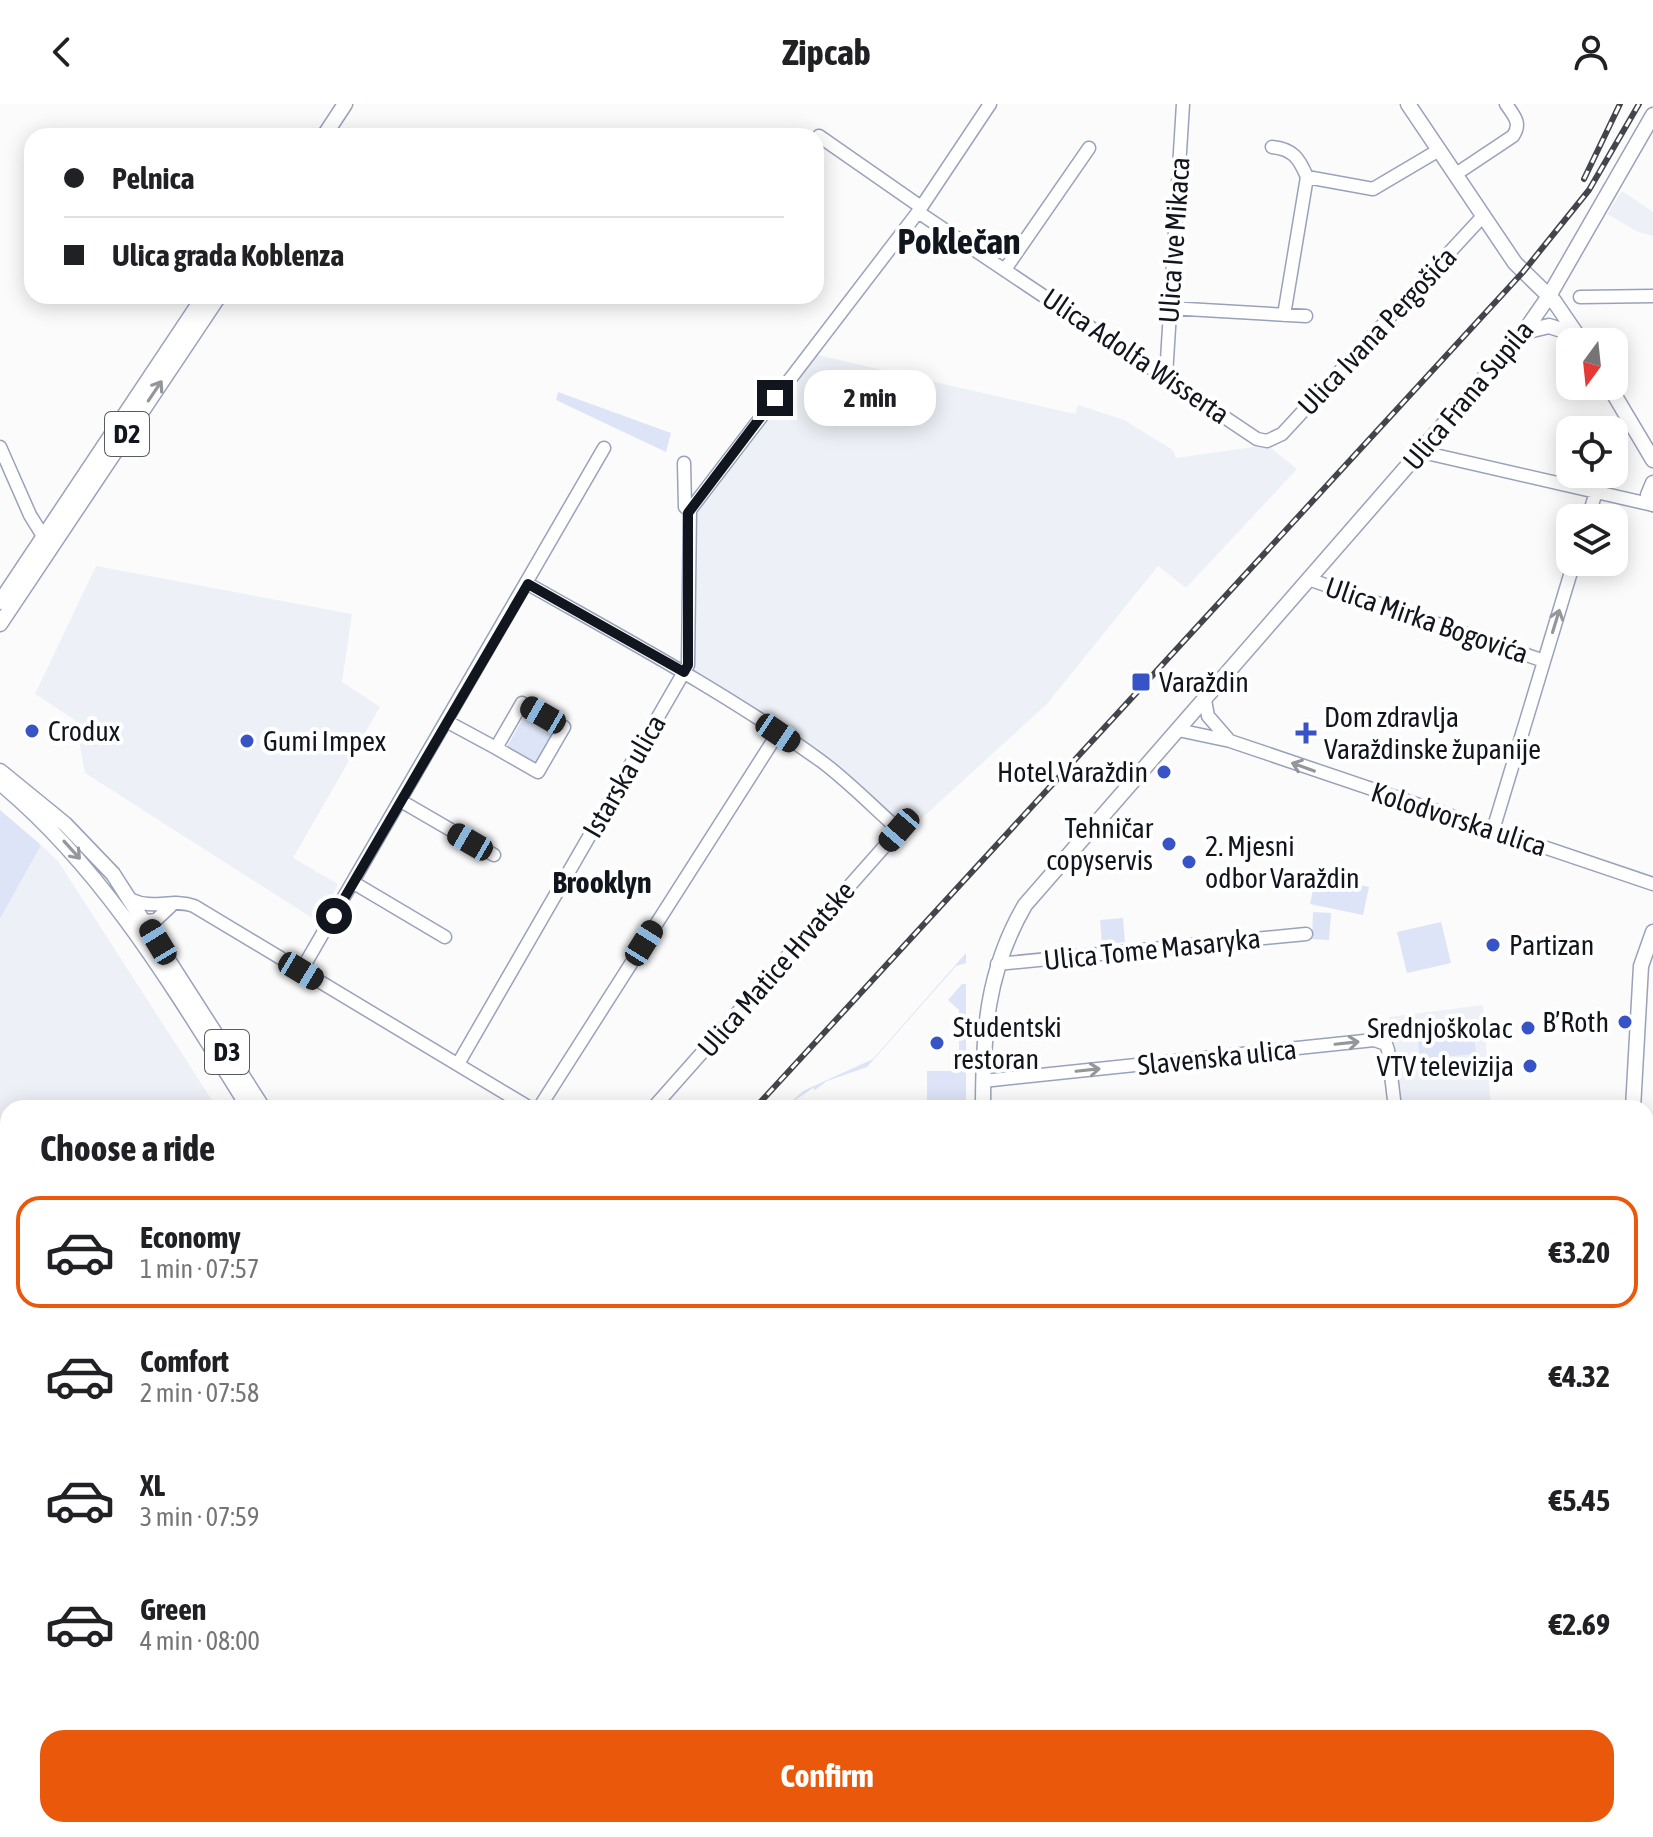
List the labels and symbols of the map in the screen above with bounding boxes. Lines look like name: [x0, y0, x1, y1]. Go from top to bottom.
street label: Ulica Ive Mikaca: [1152, 156, 1196, 324]
district label: Poklečan: [898, 220, 1020, 262]
street label: Ulica Ivana Pergošića: [1291, 241, 1463, 421]
street label: Ulica Adolfa Wisserta: [1037, 282, 1235, 430]
street label: Ulica Frana Supila: [1396, 314, 1540, 476]
north arrow: [1556, 328, 1628, 400]
callout: 2 min: [803, 370, 935, 426]
one-way arrow: [148, 380, 164, 403]
route end: [757, 380, 793, 416]
road number: D2: [105, 412, 149, 456]
street label: Ulica Mirka Bogovića: [1321, 570, 1533, 670]
one-way arrow: [1549, 609, 1564, 635]
place label: Varaždin: [1159, 666, 1249, 698]
marker: Varaždin: [1130, 671, 1152, 693]
car: [516, 693, 570, 737]
place label: Dom zdravlja Varaždinske županije: [1324, 701, 1541, 765]
street label: Istarska ulica: [576, 709, 672, 843]
car: [751, 710, 805, 756]
place label: Crodux: [48, 715, 120, 747]
marker: Crodux: [23, 722, 41, 740]
marker: Dom zdravlja Varaždinske županije: [1295, 722, 1317, 744]
place label: Gumi Impex: [263, 725, 386, 757]
marker: Gumi Impex: [238, 732, 256, 750]
place label: Hotel Varaždin: [997, 756, 1148, 788]
one-way arrow: [1291, 759, 1316, 773]
marker: Hotel Varaždin: [1155, 763, 1173, 781]
street label: Kolodvorska ulica: [1367, 776, 1551, 862]
car: [874, 804, 924, 856]
place label: Tehničar copyservis: [1046, 812, 1154, 876]
car: [443, 820, 497, 864]
place label: 2. Mjesni odbor Varaždin: [1205, 830, 1360, 894]
marker: Tehničar copyservis: [1160, 835, 1178, 853]
one-way arrow: [62, 840, 81, 860]
marker: 2. Mjesni odbor Varaždin: [1180, 853, 1198, 871]
district label: Brooklyn: [552, 865, 652, 899]
street label: Ulica Matice Hrvatske: [691, 875, 861, 1063]
route start: [316, 898, 352, 934]
car: [135, 915, 181, 969]
car: [621, 916, 667, 970]
street label: Ulica Tome Masaryka: [1042, 922, 1262, 976]
place label: Partizan: [1509, 929, 1594, 961]
marker: Partizan: [1484, 936, 1502, 954]
car: [274, 948, 328, 994]
place label: B’Roth: [1542, 1006, 1609, 1038]
place label: Studentski restoran: [953, 1011, 1062, 1075]
place label: Srednjoškolac: [1367, 1012, 1513, 1044]
marker: B’Roth: [1616, 1013, 1634, 1031]
marker: Srednjoškolac: [1519, 1019, 1537, 1037]
road number: D3: [205, 1030, 249, 1074]
street label: Slavenska ulica: [1136, 1033, 1298, 1081]
marker: Studentski restoran: [928, 1034, 946, 1052]
one-way arrow: [1333, 1035, 1360, 1050]
place label: VTV televizija: [1376, 1050, 1514, 1082]
marker: VTV televizija: [1521, 1057, 1539, 1075]
one-way arrow: [1074, 1063, 1101, 1078]

